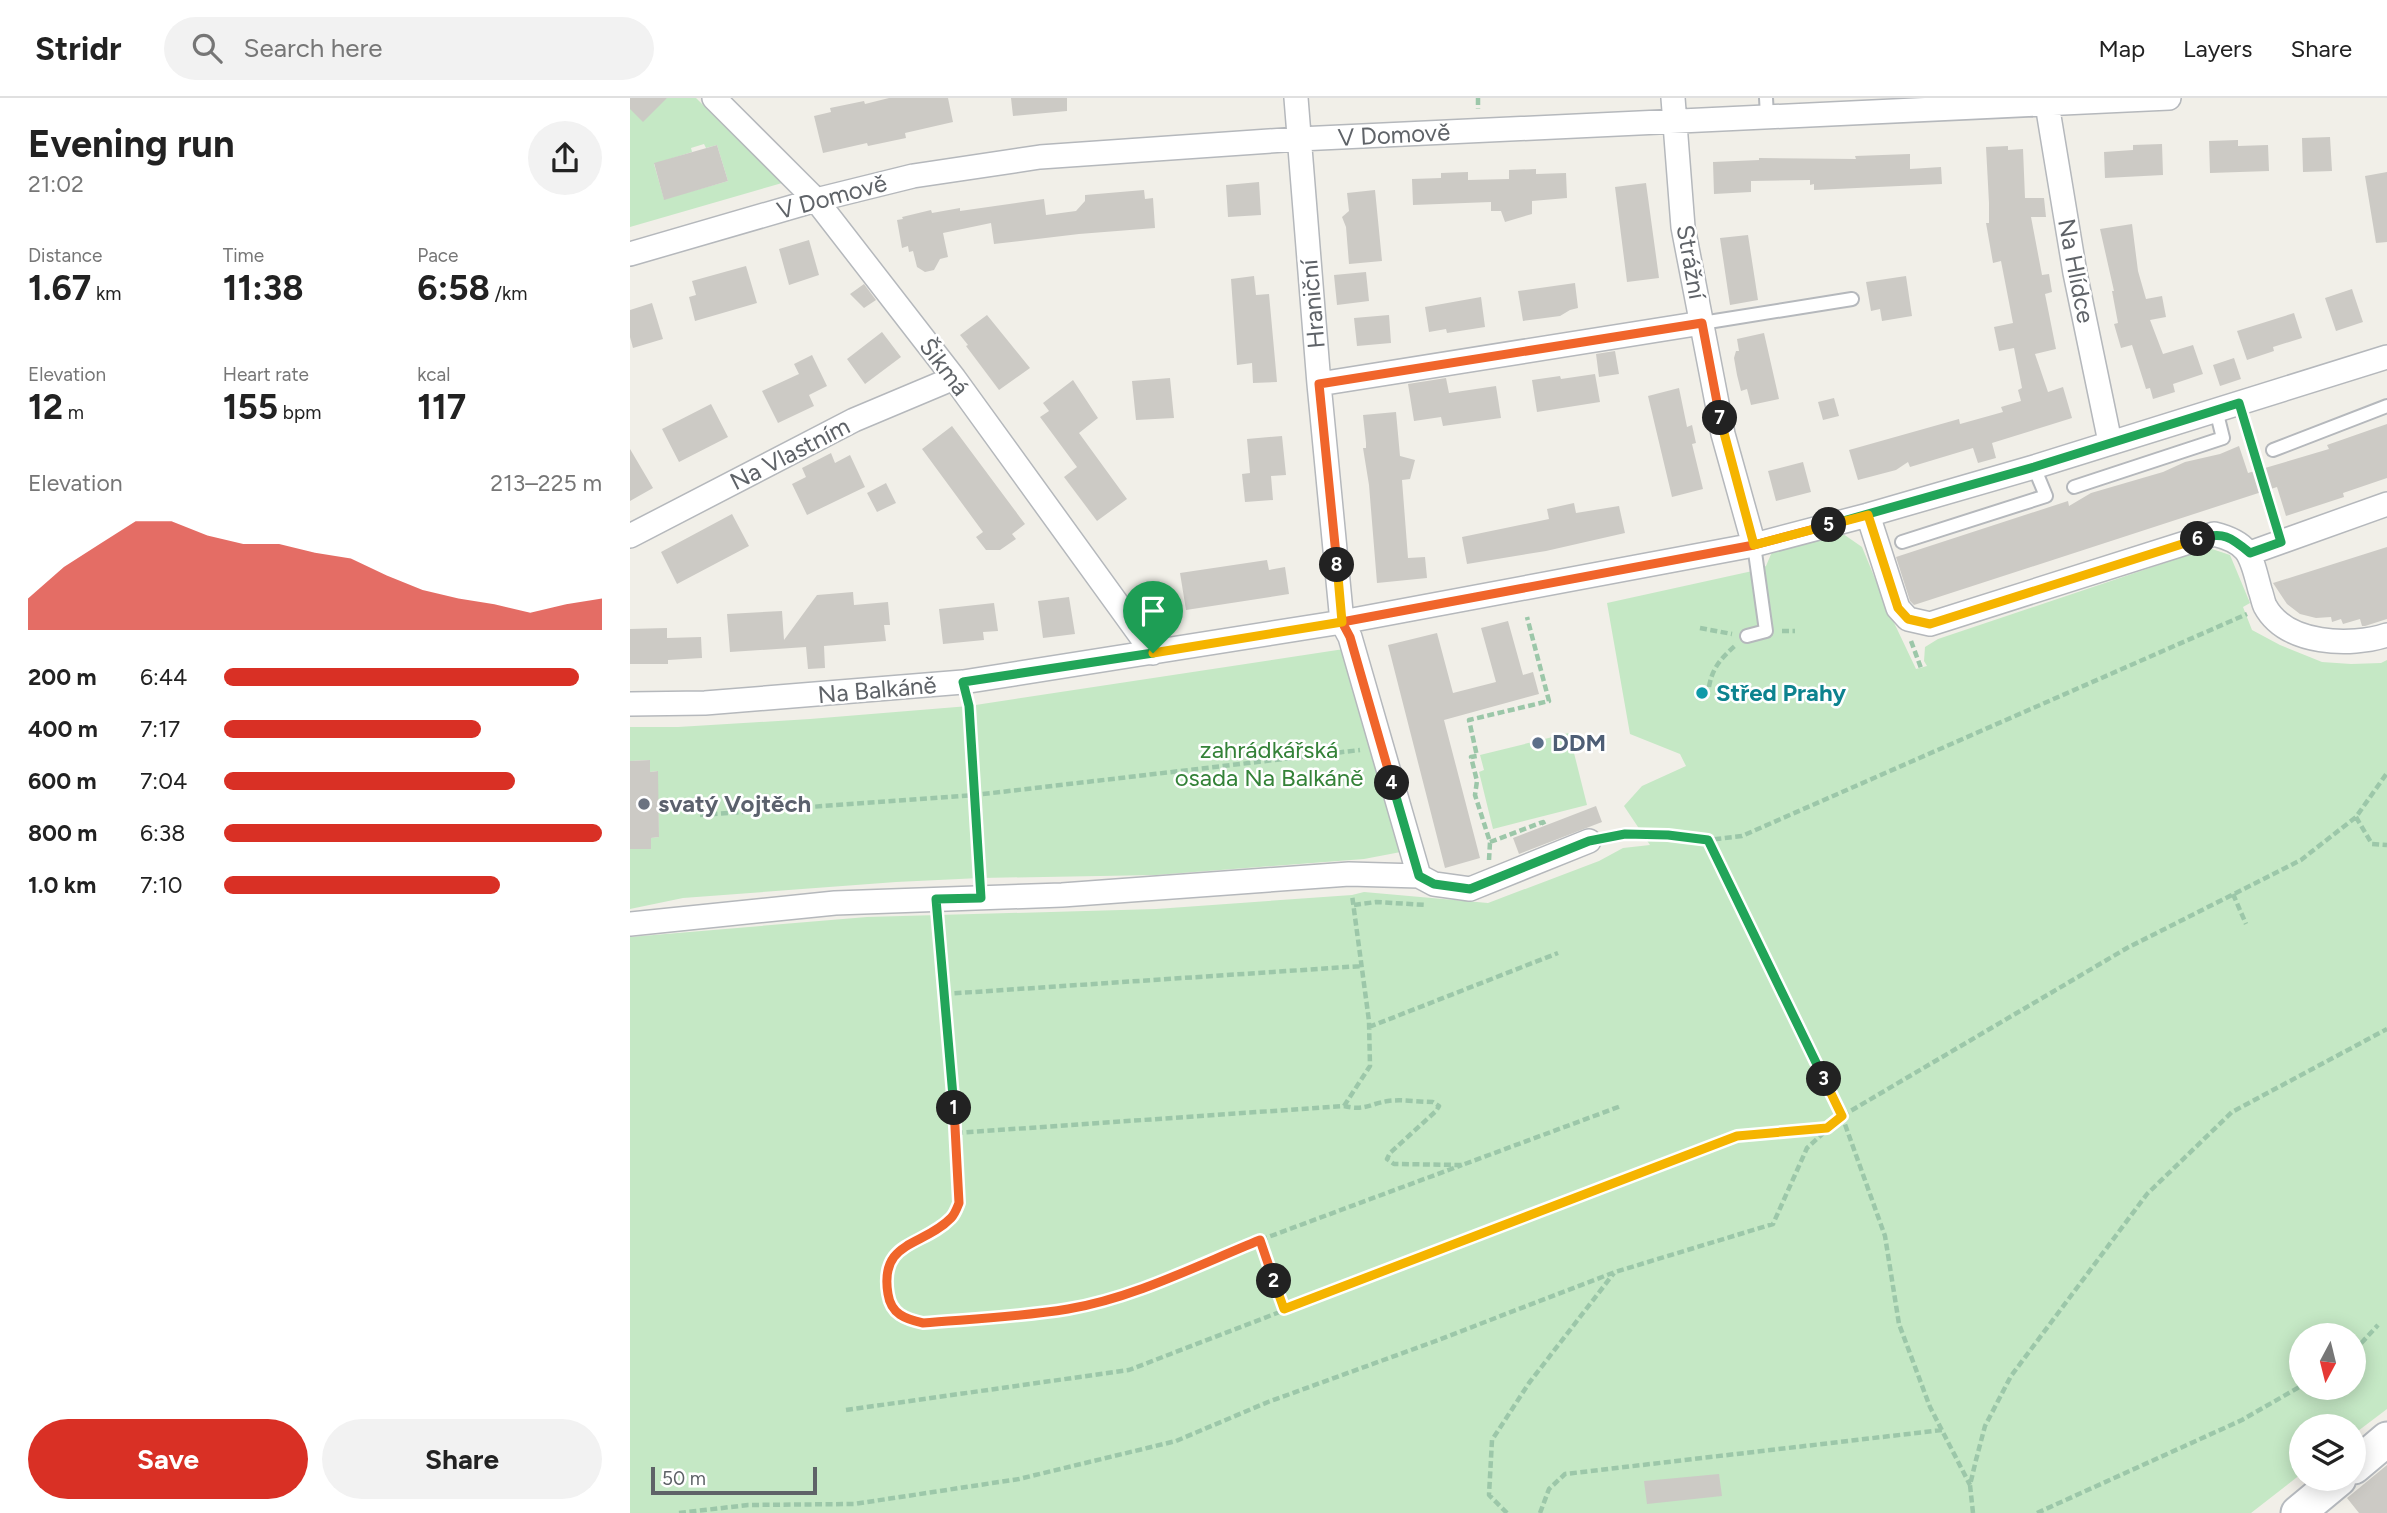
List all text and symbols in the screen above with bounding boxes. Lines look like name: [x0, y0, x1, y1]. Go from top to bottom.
search box: [164, 17, 654, 80]
text: Stridr: [35, 29, 122, 68]
icon: search: [188, 29, 226, 67]
text: Search here: [244, 32, 383, 64]
text: Map: [2098, 34, 2145, 63]
text: Layers: [2183, 34, 2252, 63]
text: Share: [2290, 34, 2352, 63]
street label: V Domově: [1337, 117, 1451, 152]
text: Evening run: [28, 121, 235, 167]
button: share: [528, 121, 602, 195]
street label: V Domově: [774, 168, 890, 225]
text: 21:02: [28, 170, 84, 198]
street label: Na Hlídce: [2052, 216, 2101, 326]
street label: Strážní: [1671, 223, 1713, 303]
text: Distance: [28, 244, 102, 267]
text: Time: [223, 244, 264, 267]
text: Pace: [417, 244, 458, 267]
street label: Hraniční: [1294, 257, 1331, 350]
text: 1.67: [28, 267, 91, 309]
text: 11:38: [223, 267, 304, 309]
text: 6:58: [417, 267, 490, 309]
text: km: [91, 282, 121, 305]
text: /km: [490, 282, 527, 305]
street label: Šikmá: [913, 332, 975, 401]
text: Elevation: [28, 363, 106, 386]
text: Heart rate: [223, 363, 309, 386]
text: kcal: [417, 363, 451, 386]
text: 12: [28, 386, 63, 428]
text: 155: [223, 386, 278, 428]
text: 117: [417, 386, 466, 428]
pin: 7: [1702, 400, 1738, 436]
text: m: [63, 401, 84, 424]
text: bpm: [278, 401, 321, 424]
text: 7: [1714, 406, 1725, 429]
street label: Na Vlastním: [725, 411, 855, 496]
text: Elevation: [28, 469, 123, 497]
text: 213–225 m: [490, 469, 602, 497]
pin: 5: [1812, 508, 1846, 542]
text: 5: [1823, 513, 1834, 536]
pin: 6: [2180, 522, 2216, 556]
text: 6: [2192, 527, 2203, 550]
pin: 8: [1320, 547, 1354, 582]
text: 8: [1331, 553, 1342, 576]
pin: [1123, 581, 1183, 653]
icon: arrive: [1134, 592, 1172, 630]
text: 200 m: [28, 663, 97, 691]
text: 6:44: [140, 663, 187, 691]
street label: Na Balkáně: [816, 670, 938, 709]
place label: Střed Prahy: [1716, 678, 1846, 707]
marker: Střed Prahy: [1694, 685, 1710, 701]
text: 400 m: [28, 715, 98, 743]
text: 7:17: [140, 715, 180, 743]
place label: DDM: [1552, 728, 1606, 757]
park label: zahrádkářská osada Na Balkáně: [1175, 735, 1363, 792]
marker: DDM: [1530, 735, 1546, 751]
pin: 4: [1374, 766, 1410, 800]
text: 600 m: [28, 767, 97, 795]
text: 7:04: [140, 767, 187, 795]
text: 4: [1385, 771, 1398, 794]
place label: svatý Vojtěch: [658, 789, 811, 818]
marker: svatý Vojtěch: [636, 796, 652, 812]
text: 800 m: [28, 819, 97, 847]
text: 6:38: [140, 819, 185, 847]
text: 1.0 km: [28, 871, 96, 899]
text: 7:10: [140, 871, 182, 899]
pin: 3: [1806, 1062, 1842, 1096]
text: 3: [1818, 1067, 1829, 1090]
pin: 1: [936, 1090, 972, 1126]
text: 1: [949, 1096, 958, 1119]
pin: 2: [1256, 1264, 1292, 1298]
text: 2: [1268, 1269, 1279, 1292]
north arrow: [2289, 1323, 2366, 1400]
map controls: [2289, 1323, 2366, 1491]
button: layers: [2289, 1414, 2366, 1491]
button: Save: [28, 1419, 308, 1499]
button: Share: [322, 1419, 602, 1499]
scale bar: [651, 1464, 817, 1496]
text: 50 m: [662, 1467, 706, 1490]

